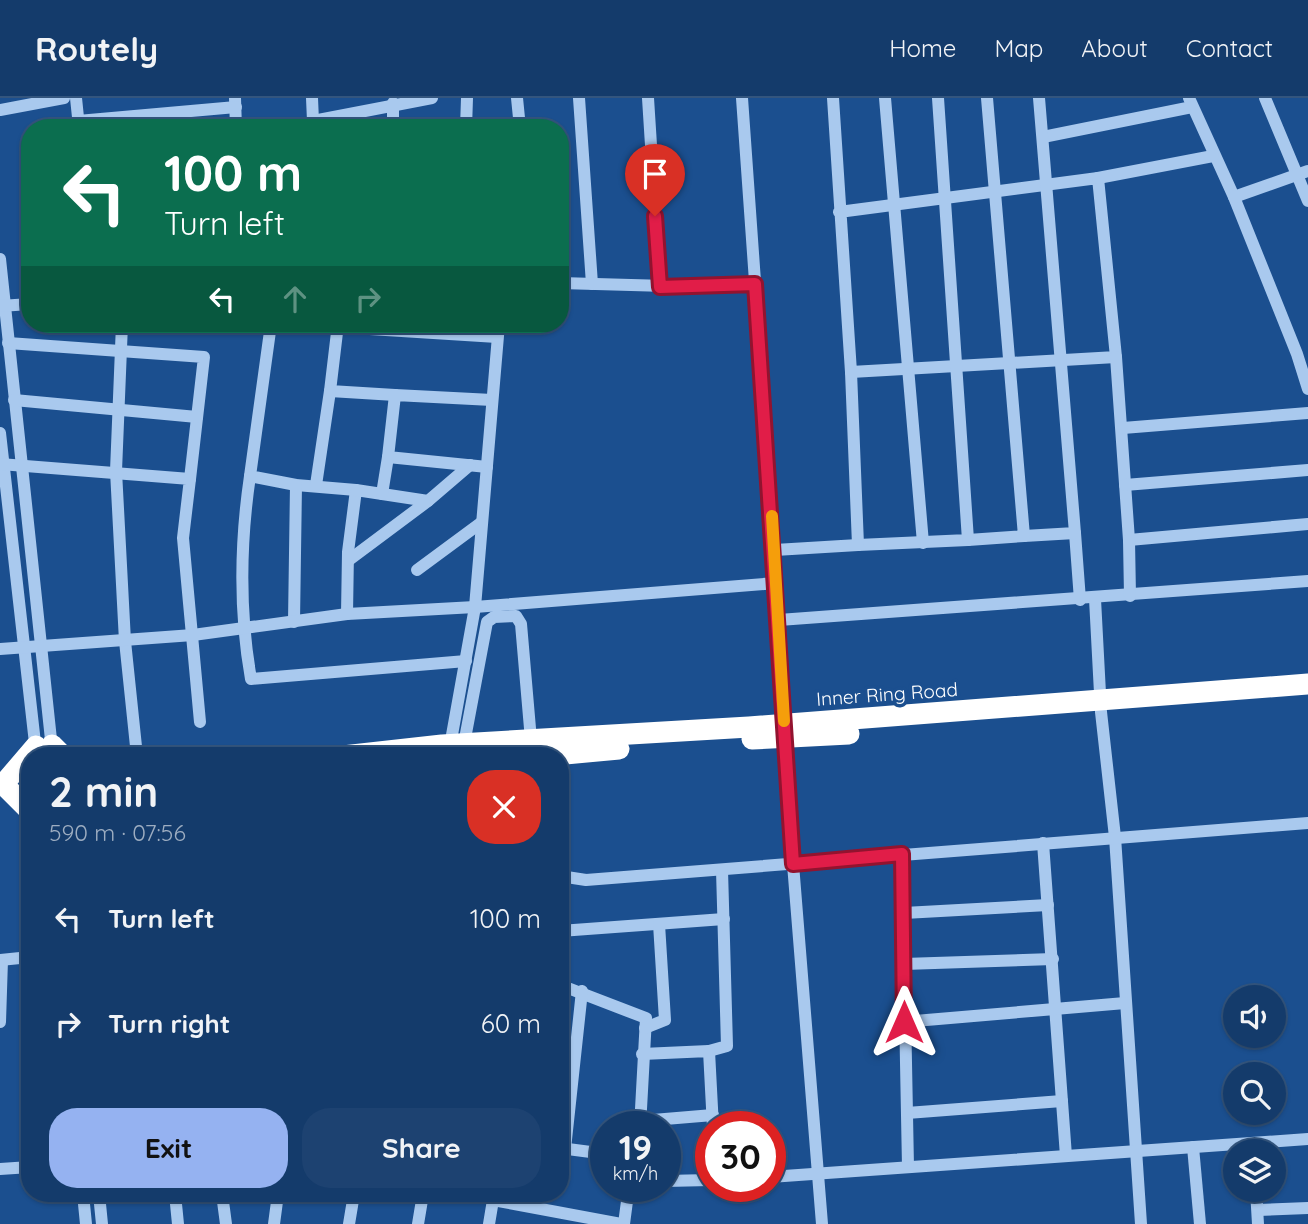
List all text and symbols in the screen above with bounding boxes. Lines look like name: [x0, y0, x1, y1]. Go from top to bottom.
text: Routely: [35, 28, 158, 69]
text: Home: [889, 33, 956, 63]
text: Map: [994, 33, 1043, 63]
text: About: [1081, 33, 1148, 63]
text: Contact: [1186, 33, 1273, 63]
text: 100 m: [164, 142, 302, 203]
pin: [625, 144, 685, 216]
icon: left: [49, 147, 140, 238]
icon: arrive: [636, 155, 674, 193]
text: Turn left: [164, 203, 285, 243]
icon: left: [203, 280, 241, 318]
icon: ahead: [276, 280, 314, 318]
icon: right: [349, 280, 387, 318]
street label: Inner Ring Road: [815, 677, 959, 711]
text: 2 min: [49, 765, 158, 818]
button: close: [467, 770, 541, 844]
text: 590 m · 07:56: [49, 818, 186, 847]
icon: left: [49, 900, 87, 938]
text: Turn left: [108, 902, 215, 935]
text: 100 m: [470, 902, 541, 935]
position arrow: [867, 985, 941, 1059]
map controls: [1223, 985, 1286, 1202]
button: sound: [1223, 985, 1286, 1048]
icon: right: [49, 1005, 87, 1043]
text: Turn right: [108, 1007, 230, 1040]
text: 60 m: [481, 1007, 541, 1040]
button: search: [1223, 1062, 1286, 1125]
button: Exit: [49, 1108, 288, 1188]
button: Share: [302, 1108, 541, 1188]
speed limit sign: 30: [695, 1111, 786, 1202]
text: 19: [619, 1125, 652, 1169]
button: layers: [1223, 1139, 1286, 1202]
text: km/h: [613, 1162, 658, 1185]

